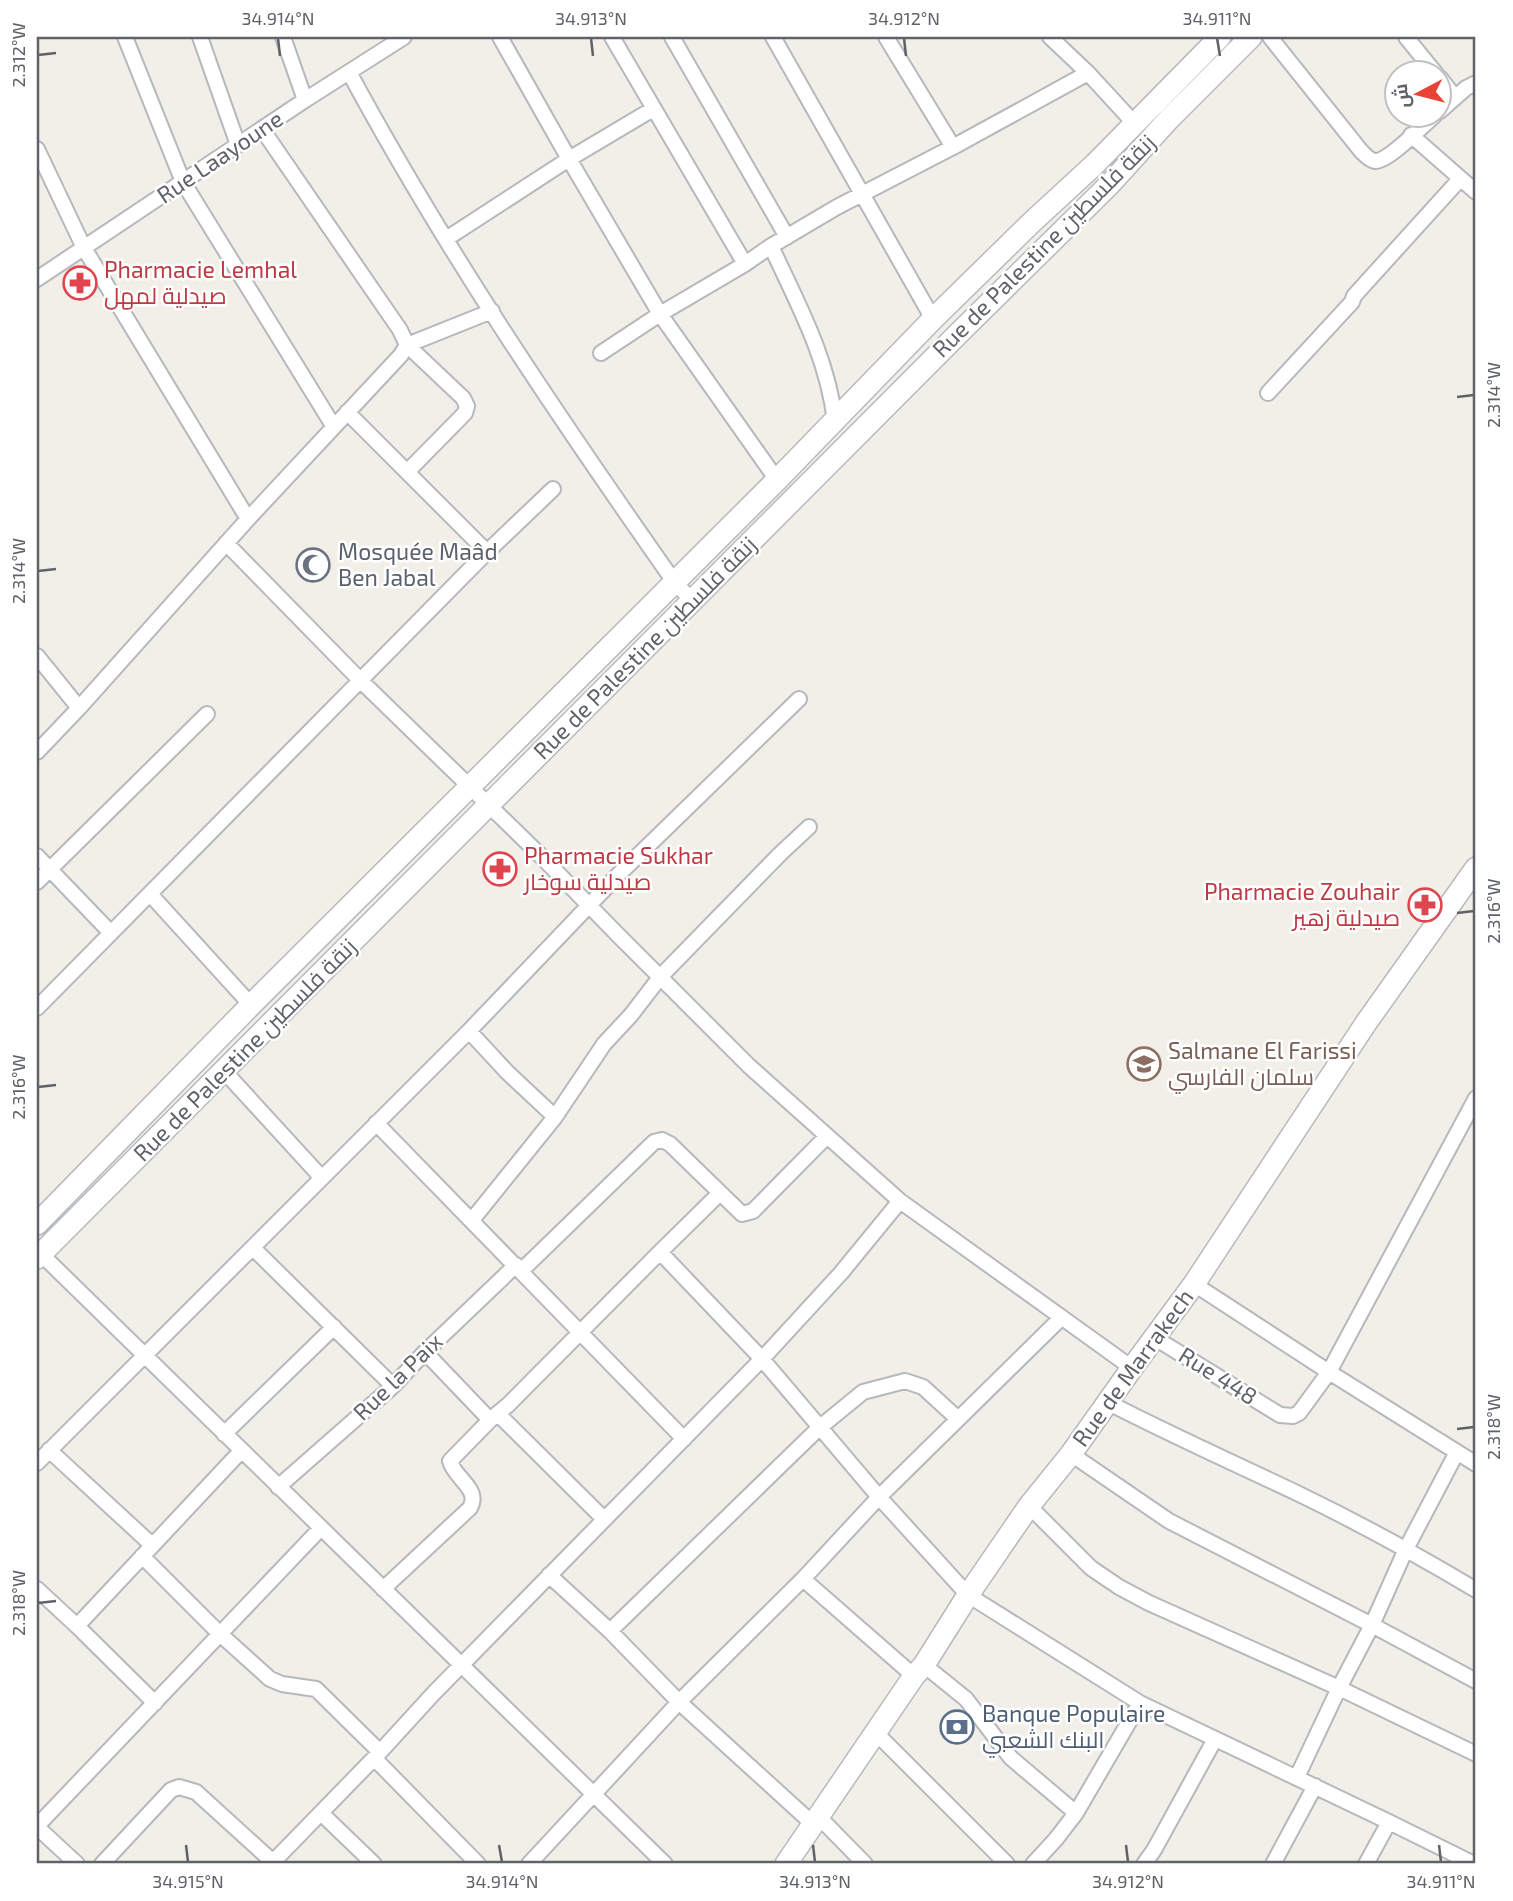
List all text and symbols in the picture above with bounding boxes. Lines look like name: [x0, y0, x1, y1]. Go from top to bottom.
text: 34.914°N: [242, 7, 314, 29]
text: 34.913°N: [555, 7, 627, 29]
text: 34.912°N: [868, 7, 940, 29]
text: 34.911°N: [1182, 7, 1252, 29]
text: 2.312°W: [7, 22, 29, 88]
north arrow: [1384, 60, 1454, 130]
text: ش: [1388, 83, 1415, 110]
street label: Rue Laayoune: [151, 104, 288, 209]
street label: Rue de Palestine زنقة فلسطين: [926, 128, 1161, 363]
place label: Pharmacie Lemhal صيدلية لمهل: [104, 255, 297, 310]
pharmacy icon: Pharmacie Lemhal صيدلية لمهل: [61, 264, 99, 302]
text: 2.314°W: [1482, 362, 1504, 428]
street label: Rue de Palestine زنقة فلسطين: [527, 530, 762, 765]
place label: Mosquée Maâd Ben Jabal: [338, 537, 498, 591]
text: 2.314°W: [7, 538, 29, 604]
mosque icon: Mosquée Maâd Ben Jabal: [294, 546, 332, 584]
place label: Pharmacie Sukhar صيدلية سوخار: [522, 841, 713, 895]
pharmacy icon: Pharmacie Sukhar صيدلية سوخار: [481, 850, 519, 888]
place label: Pharmacie Zouhair صيدلية زهير: [1204, 877, 1400, 931]
text: 2.316°W: [1482, 878, 1504, 944]
pharmacy icon: Pharmacie Zouhair صيدلية زهير: [1406, 886, 1444, 924]
street label: Rue de Palestine زنقة فلسطين: [127, 932, 362, 1167]
place label: Salmane El Farissi سلمان الفارسي: [1168, 1036, 1357, 1094]
school or university icon: Salmane El Farissi سلمان الفارسي: [1125, 1045, 1163, 1083]
text: 2.316°W: [7, 1054, 29, 1120]
street label: Rue de Marrakech: [1066, 1283, 1199, 1452]
street label: Rue la Paix: [347, 1327, 448, 1426]
street label: Rue 448: [1174, 1340, 1263, 1410]
text: 2.318°W: [1482, 1394, 1504, 1460]
text: 2.318°W: [7, 1570, 29, 1636]
place label: Banque Populaire البنك الشعبي: [982, 1699, 1165, 1758]
bank icon: Banque Populaire البنك الشعبي: [938, 1708, 976, 1746]
text: 34.915°N: [152, 1870, 224, 1892]
text: 34.914°N: [466, 1870, 538, 1892]
text: 34.913°N: [779, 1870, 851, 1892]
text: 34.912°N: [1092, 1870, 1164, 1892]
text: 34.911°N: [1406, 1870, 1476, 1892]

